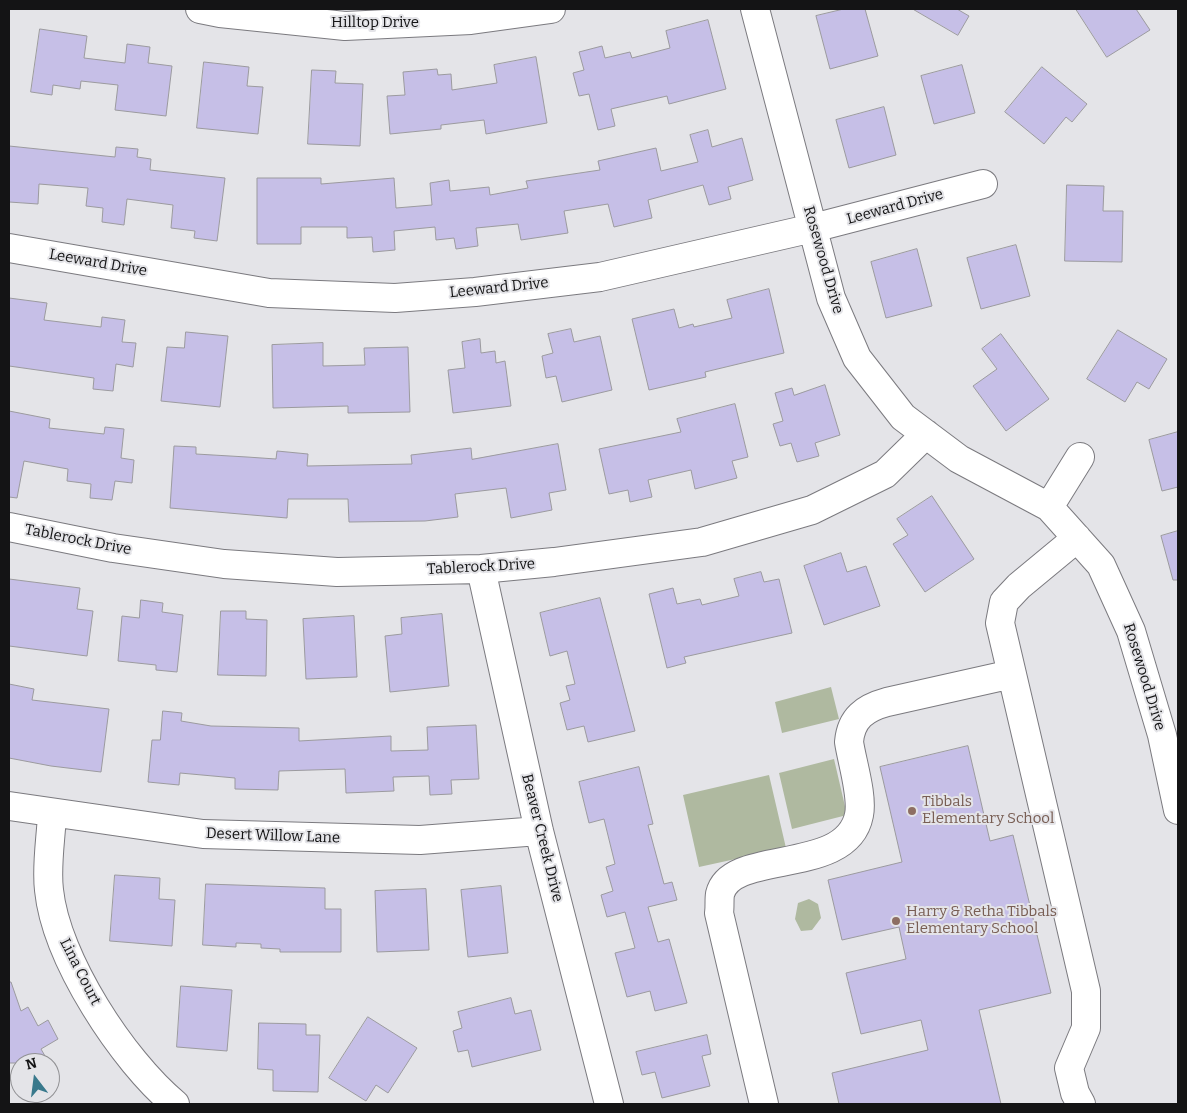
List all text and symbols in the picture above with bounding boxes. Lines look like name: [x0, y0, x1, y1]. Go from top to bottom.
street label: Hilltop Drive: [331, 14, 419, 32]
street label: Leeward Drive: [845, 185, 945, 229]
street label: Rosewood Drive: [799, 204, 847, 316]
street label: Leeward Drive: [48, 246, 148, 280]
street label: Leeward Drive: [449, 274, 549, 302]
street label: Tablerock Drive: [23, 521, 133, 559]
street label: Tablerock Drive: [427, 555, 535, 579]
street label: Rosewood Drive: [1119, 621, 1169, 733]
street label: Beaver Creek Drive: [517, 772, 567, 904]
place label: Tibbals Elementary School: [922, 793, 1054, 828]
marker: Tibbals Elementary School: [906, 805, 918, 817]
street label: Desert Willow Lane: [206, 825, 340, 847]
place label: Harry & Retha Tibbals Elementary School: [906, 903, 1057, 938]
marker: Harry & Retha Tibbals Elementary School: [890, 915, 902, 927]
street label: Lina Court: [56, 936, 104, 1008]
north arrow: [10, 1053, 60, 1103]
text: N: [24, 1054, 39, 1074]

